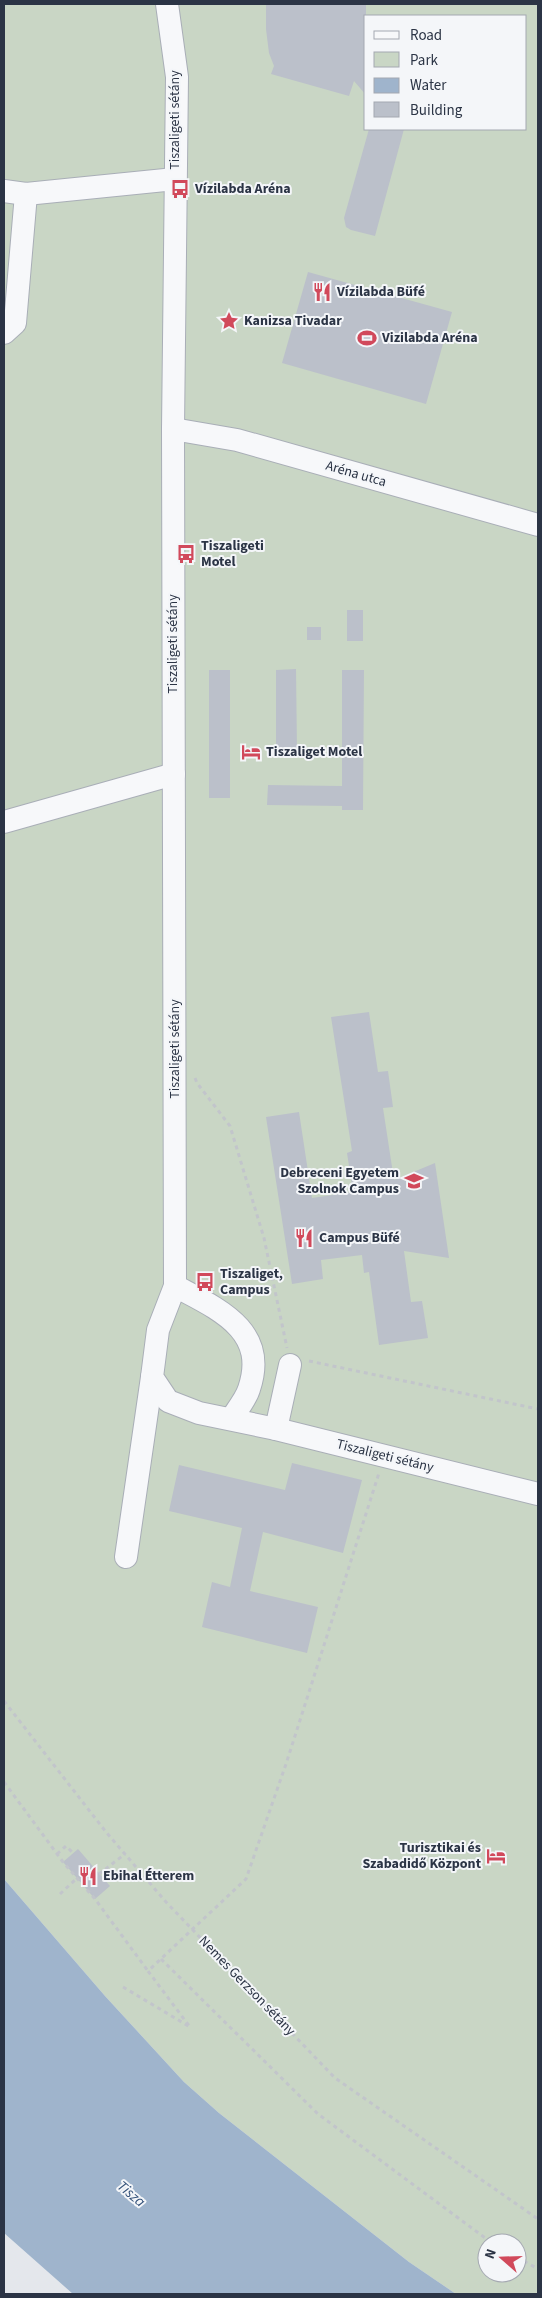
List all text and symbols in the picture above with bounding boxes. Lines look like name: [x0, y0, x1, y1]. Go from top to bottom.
legend: [364, 15, 527, 130]
text: Road: [410, 25, 442, 46]
text: Park: [410, 50, 439, 71]
street label: Tiszaligeti sétány: [165, 70, 185, 170]
text: Water: [410, 75, 447, 96]
text: Building: [410, 100, 463, 121]
bus stop icon: Vízilabda Aréna: [169, 178, 191, 200]
place label: Vízilabda Aréna: [194, 179, 291, 199]
restaurant icon: Vízilabda Büfé: [311, 281, 333, 303]
place label: Vízilabda Büfé: [336, 282, 425, 302]
place icon: Kanizsa Tivadar: [218, 310, 240, 332]
place label: Kanizsa Tivadar: [244, 311, 342, 331]
sports icon: Vizilabda Aréna: [356, 327, 378, 349]
place label: Vizilabda Aréna: [381, 328, 478, 348]
street label: Aréna utca: [323, 456, 389, 492]
place label: Tiszaligeti Motel: [201, 536, 264, 572]
bus stop icon: Tiszaligeti Motel: [175, 543, 197, 565]
street label: Tiszaligeti sétány: [163, 594, 183, 694]
hotel icon: Tiszaliget Motel: [240, 741, 262, 763]
place label: Tiszaliget Motel: [266, 742, 362, 762]
street label: Tiszaligeti sétány: [165, 999, 185, 1099]
place label: Debreceni Egyetem Szolnok Campus: [280, 1163, 399, 1199]
school or university icon: Debreceni Egyetem Szolnok Campus: [403, 1170, 425, 1192]
restaurant icon: Campus Büfé: [293, 1227, 315, 1249]
place label: Campus Büfé: [319, 1228, 400, 1248]
place label: Tiszaliget, Campus: [220, 1264, 283, 1300]
bus stop icon: Tiszaliget, Campus: [194, 1271, 216, 1293]
street label: Tiszaligeti sétány: [334, 1434, 436, 1478]
place label: Turisztikai és Szabadidő Központ: [363, 1838, 482, 1874]
hotel icon: Turisztikai és Szabadidő Központ: [485, 1845, 507, 1867]
restaurant icon: Ebihal Étterem: [77, 1865, 99, 1887]
place label: Ebihal Étterem: [103, 1866, 194, 1886]
street label: Nemes Gerzson sétány: [194, 1932, 300, 2041]
water label: Tisza: [112, 2176, 150, 2212]
north arrow: [477, 2233, 527, 2283]
text: N: [480, 2246, 502, 2262]

